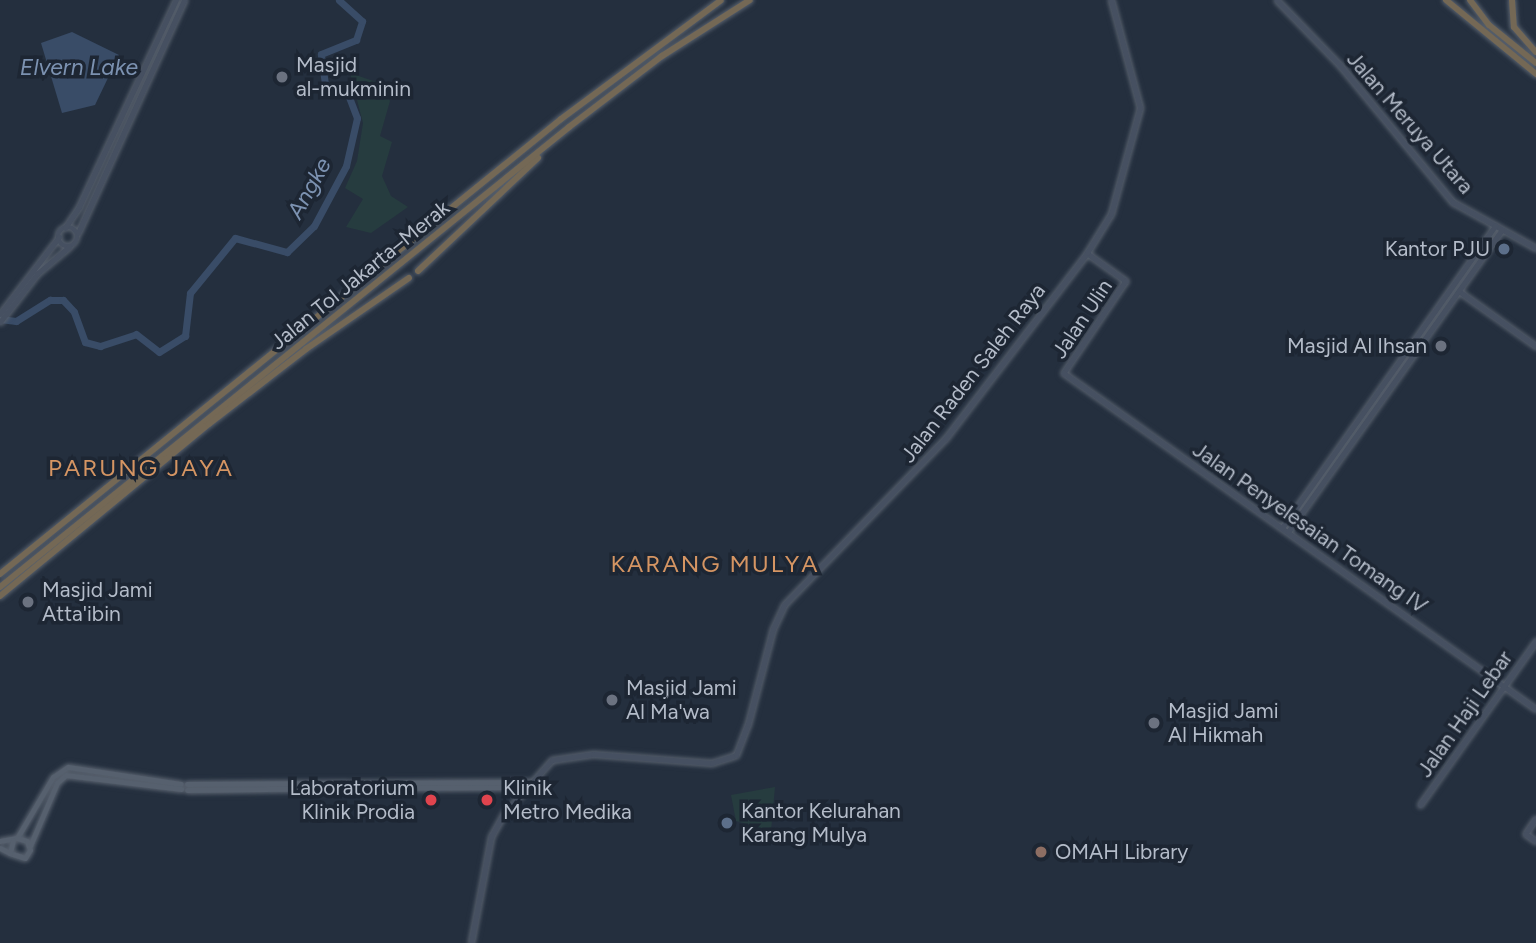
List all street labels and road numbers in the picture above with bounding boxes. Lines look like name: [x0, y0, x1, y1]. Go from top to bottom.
street label: Jalan Meruya Utara: [1342, 47, 1478, 199]
street label: Jalan Tol Jakarta–Merak: [266, 195, 454, 355]
street label: Jalan Ulin: [1046, 275, 1118, 363]
street label: Jalan Raden Saleh Raya: [895, 279, 1051, 467]
street label: Jalan Penyelesaian Tomang IV: [1188, 437, 1432, 619]
street label: Jalan Haji Lebar: [1412, 646, 1518, 782]

